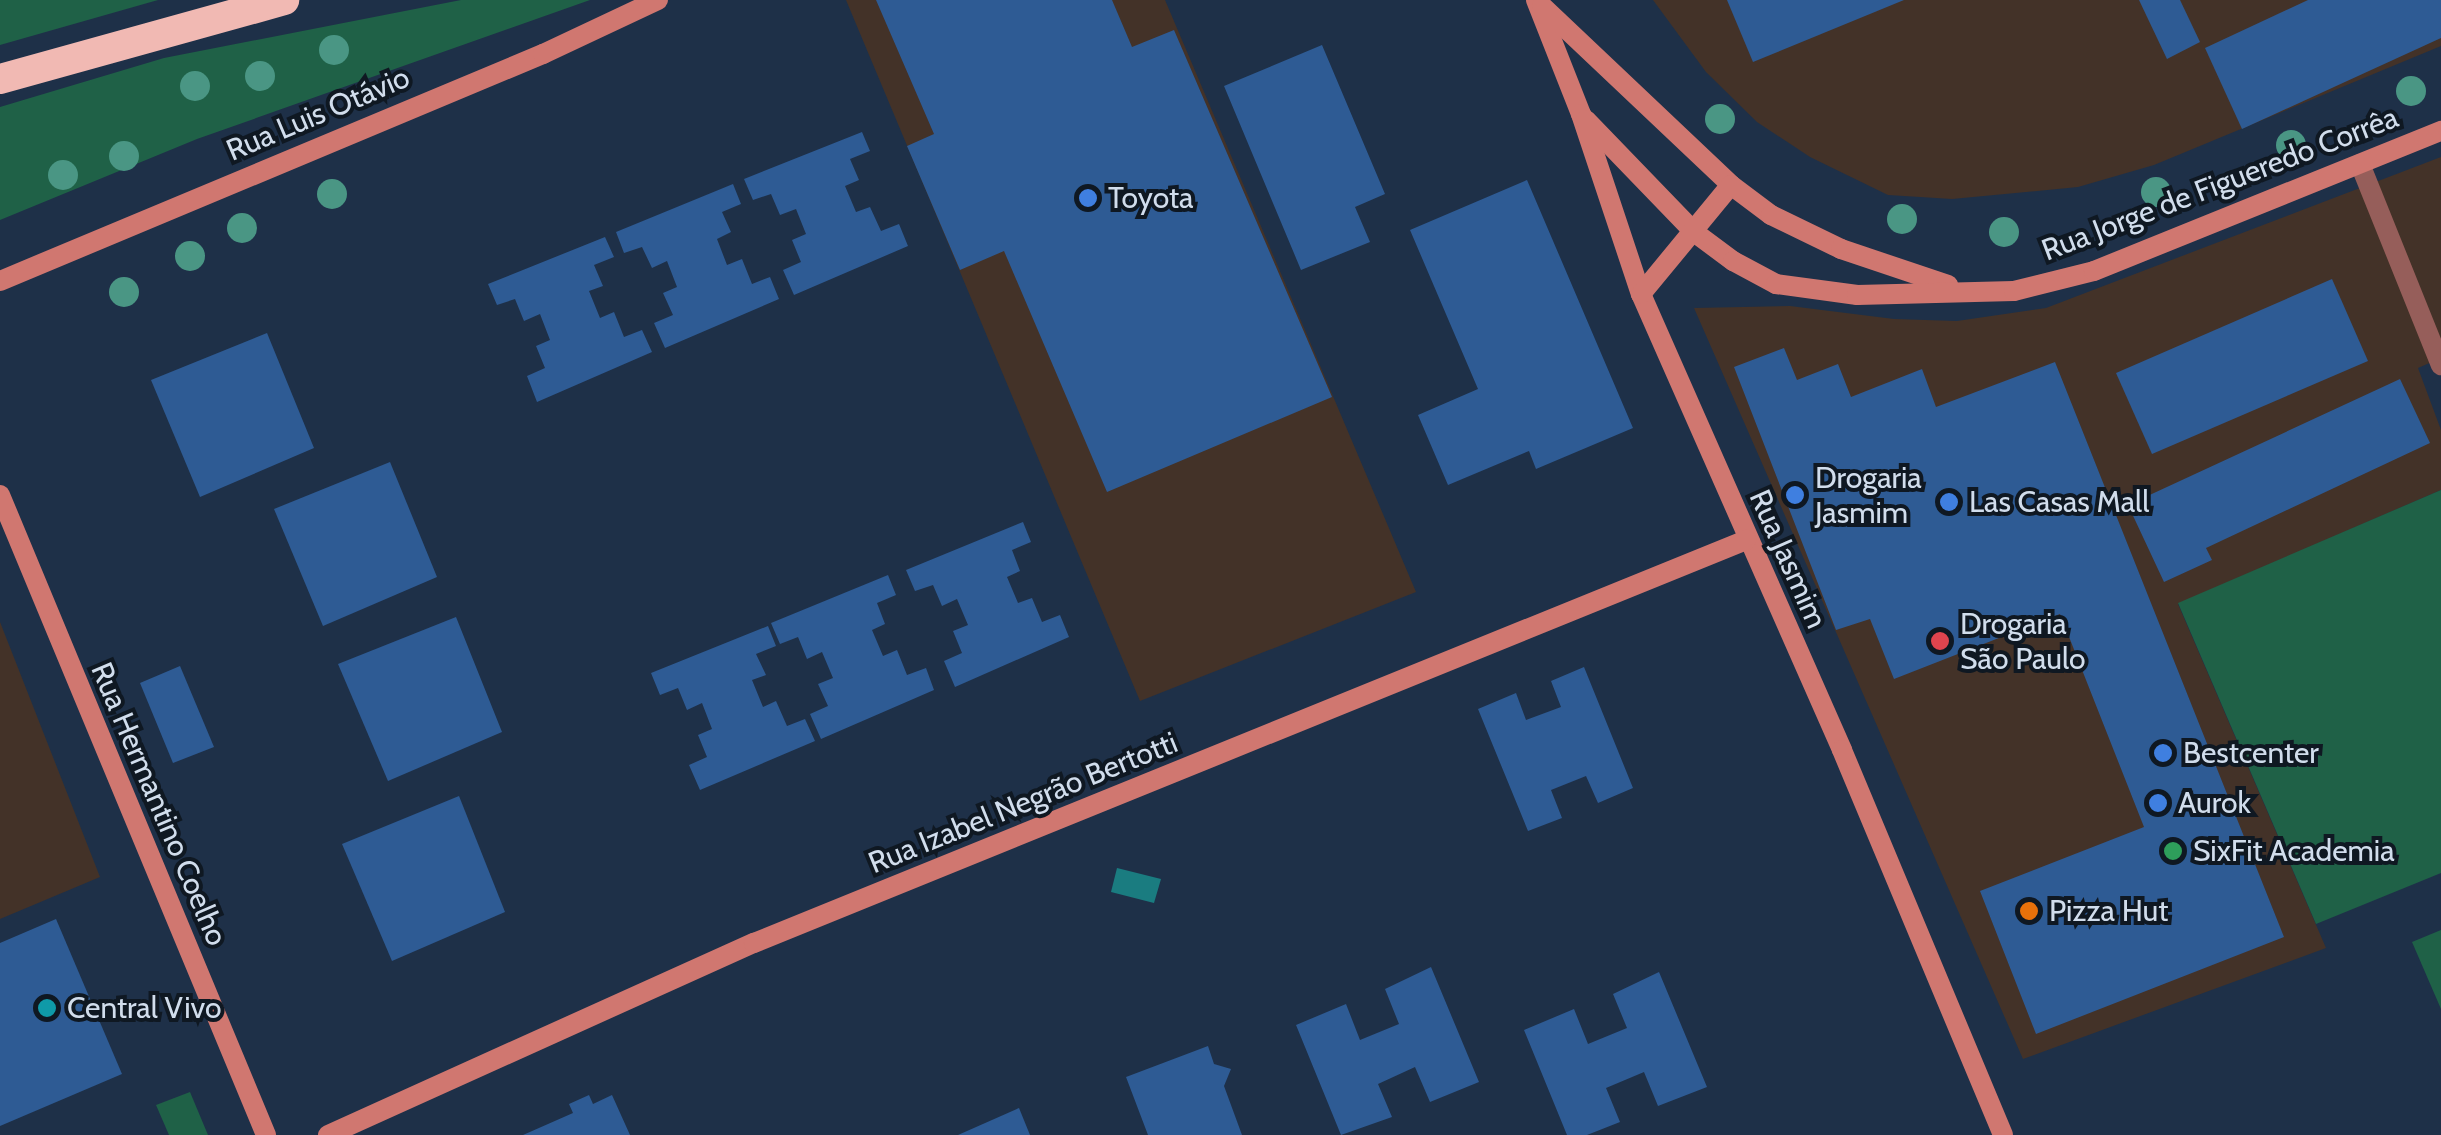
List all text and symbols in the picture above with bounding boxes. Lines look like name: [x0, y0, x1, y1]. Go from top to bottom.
street label: Rua Luis Otávio: [221, 59, 415, 169]
street label: Rua Jorge de Figueredo Corrêa: [2037, 99, 2403, 269]
place label: Toyota: [1108, 180, 1193, 216]
marker: Toyota: [1077, 187, 1099, 209]
place label: Drogaria Jasmim: [1815, 460, 1922, 530]
street label: Rua Jasmim: [1742, 484, 1834, 634]
marker: Drogaria Jasmim: [1784, 484, 1806, 506]
place label: Las Casas Mall: [1969, 484, 2149, 520]
marker: Las Casas Mall: [1938, 491, 1960, 513]
place label: Drogaria São Paulo: [1960, 606, 2085, 676]
marker: Drogaria São Paulo: [1929, 630, 1951, 652]
street label: Rua Hermantino Coelho: [83, 657, 235, 951]
street label: Rua Izabel Negrão Bertotti: [863, 725, 1183, 881]
place label: Bestcenter: [2183, 735, 2319, 771]
marker: Bestcenter: [2152, 742, 2174, 764]
place label: Aurok: [2178, 785, 2251, 821]
marker: Aurok: [2147, 792, 2169, 814]
place label: SixFit Academia: [2193, 833, 2395, 869]
marker: SixFit Academia: [2162, 840, 2184, 862]
place label: Pizza Hut: [2049, 893, 2168, 929]
marker: Pizza Hut: [2018, 900, 2040, 922]
place label: Central Vivo: [67, 990, 222, 1026]
marker: Central Vivo: [36, 997, 58, 1019]

